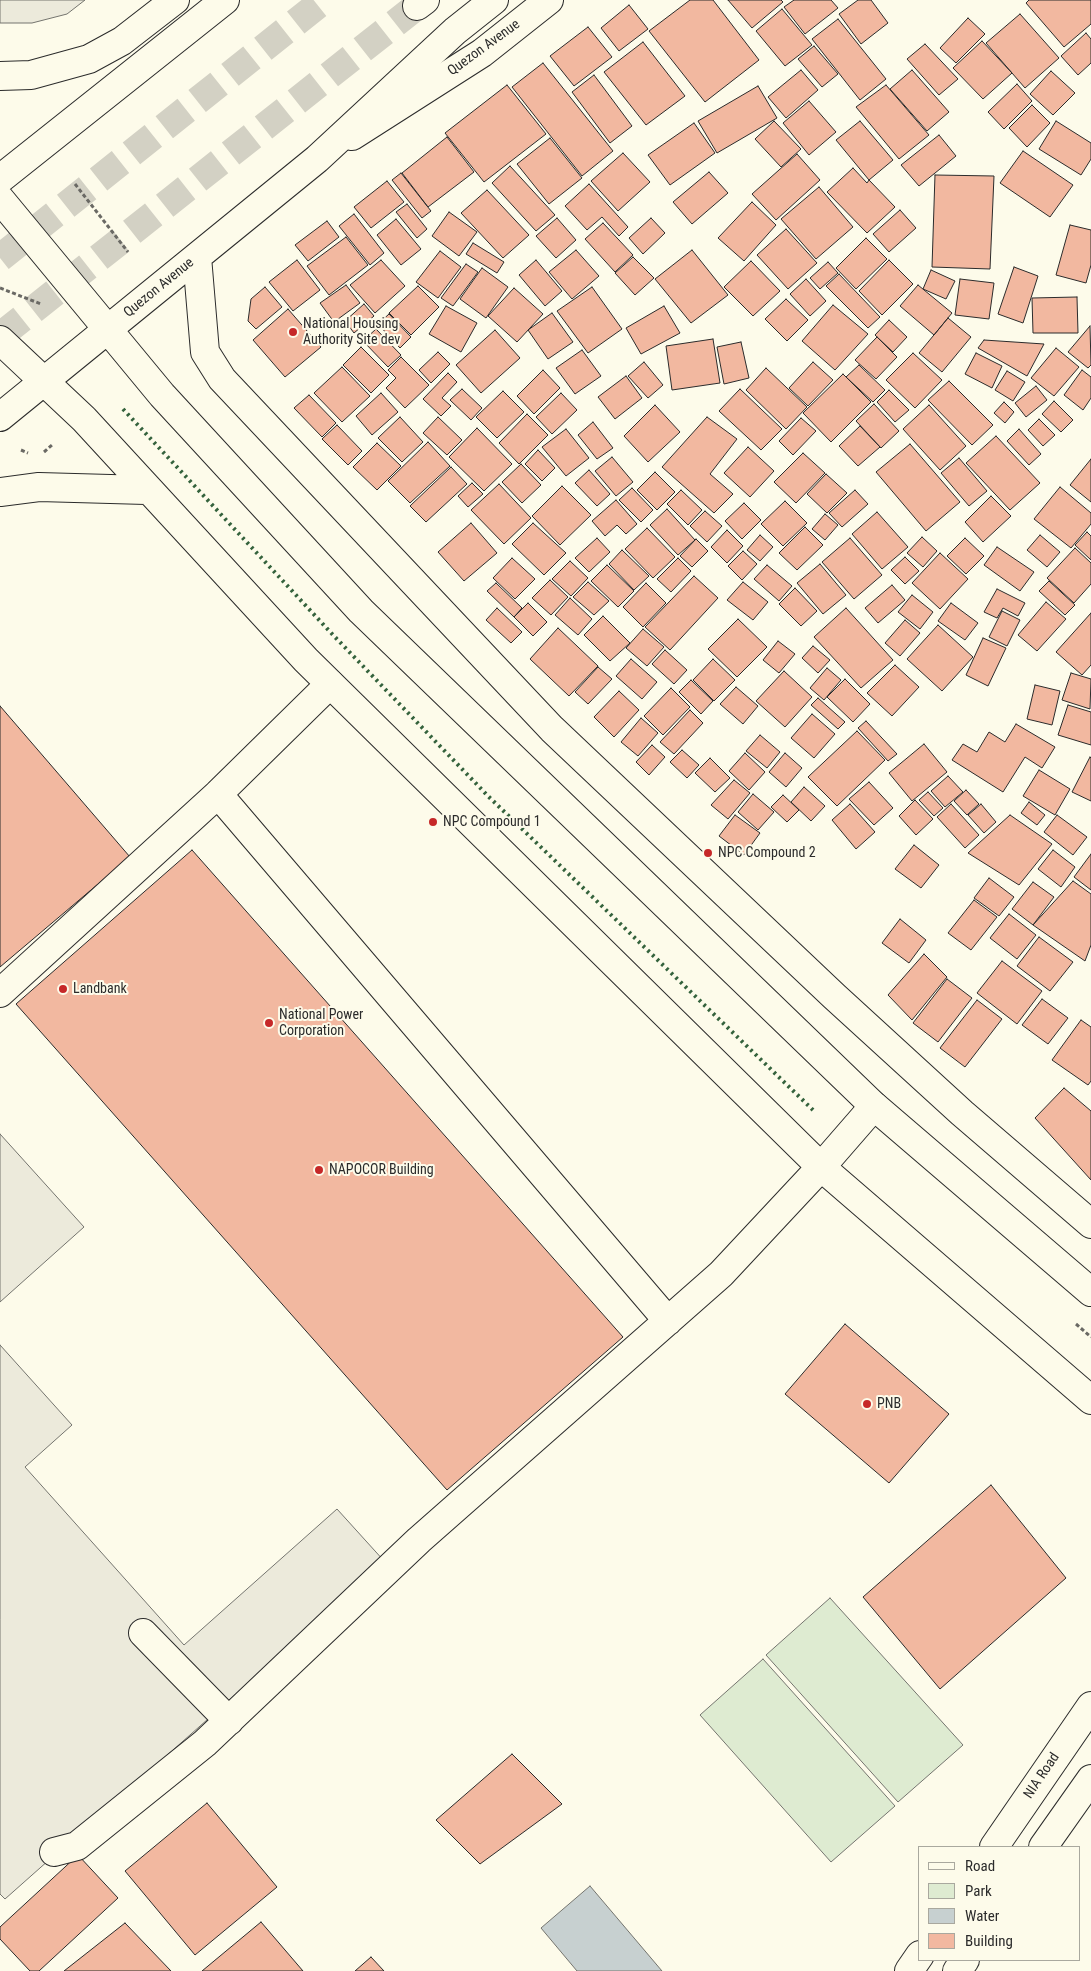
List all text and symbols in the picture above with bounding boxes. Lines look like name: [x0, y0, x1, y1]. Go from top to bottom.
street label: Quezon Avenue: [445, 16, 523, 80]
street label: Quezon Avenue: [121, 255, 197, 321]
place label: National Housing Authority Site dev: [303, 316, 400, 348]
marker: National Housing Authority Site dev: [287, 326, 299, 338]
place label: NPC Compound 1: [443, 814, 541, 830]
marker: NPC Compound 1: [427, 816, 439, 828]
place label: NPC Compound 2: [718, 845, 816, 861]
marker: NPC Compound 2: [702, 847, 714, 859]
place label: Landbank: [73, 981, 127, 997]
marker: Landbank: [57, 983, 69, 995]
place label: National Power Corporation: [279, 1007, 363, 1040]
marker: National Power Corporation: [263, 1017, 275, 1029]
place label: NAPOCOR Building: [329, 1162, 434, 1178]
marker: NAPOCOR Building: [313, 1164, 325, 1176]
place label: PNB: [877, 1396, 901, 1412]
marker: PNB: [861, 1398, 873, 1410]
street label: NIA Road: [1021, 1750, 1063, 1802]
legend: [918, 1846, 1081, 1961]
text: Road: [965, 1857, 995, 1875]
text: Park: [965, 1882, 992, 1900]
text: Water: [965, 1907, 999, 1925]
text: Building: [965, 1932, 1013, 1950]

